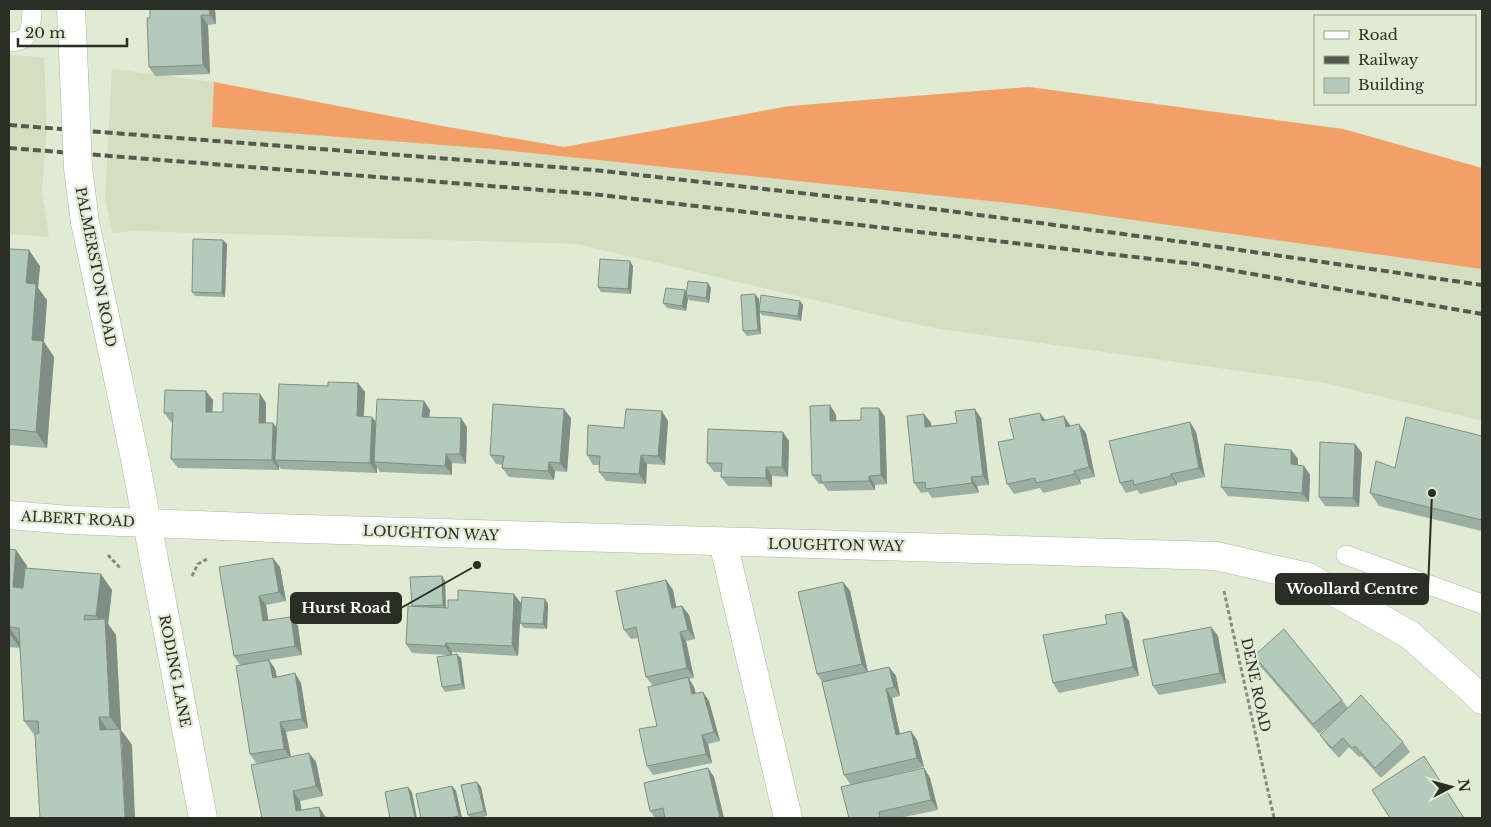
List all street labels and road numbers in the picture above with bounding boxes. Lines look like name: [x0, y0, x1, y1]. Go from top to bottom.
street label: PALMERSTON ROAD: [72, 185, 120, 349]
street label: ALBERT ROAD: [20, 507, 135, 531]
street label: LOUGHTON WAY: [363, 522, 500, 544]
street label: LOUGHTON WAY: [768, 535, 905, 555]
street label: RODING LANE: [155, 613, 195, 729]
street label: DENE ROAD: [1237, 636, 1275, 734]

